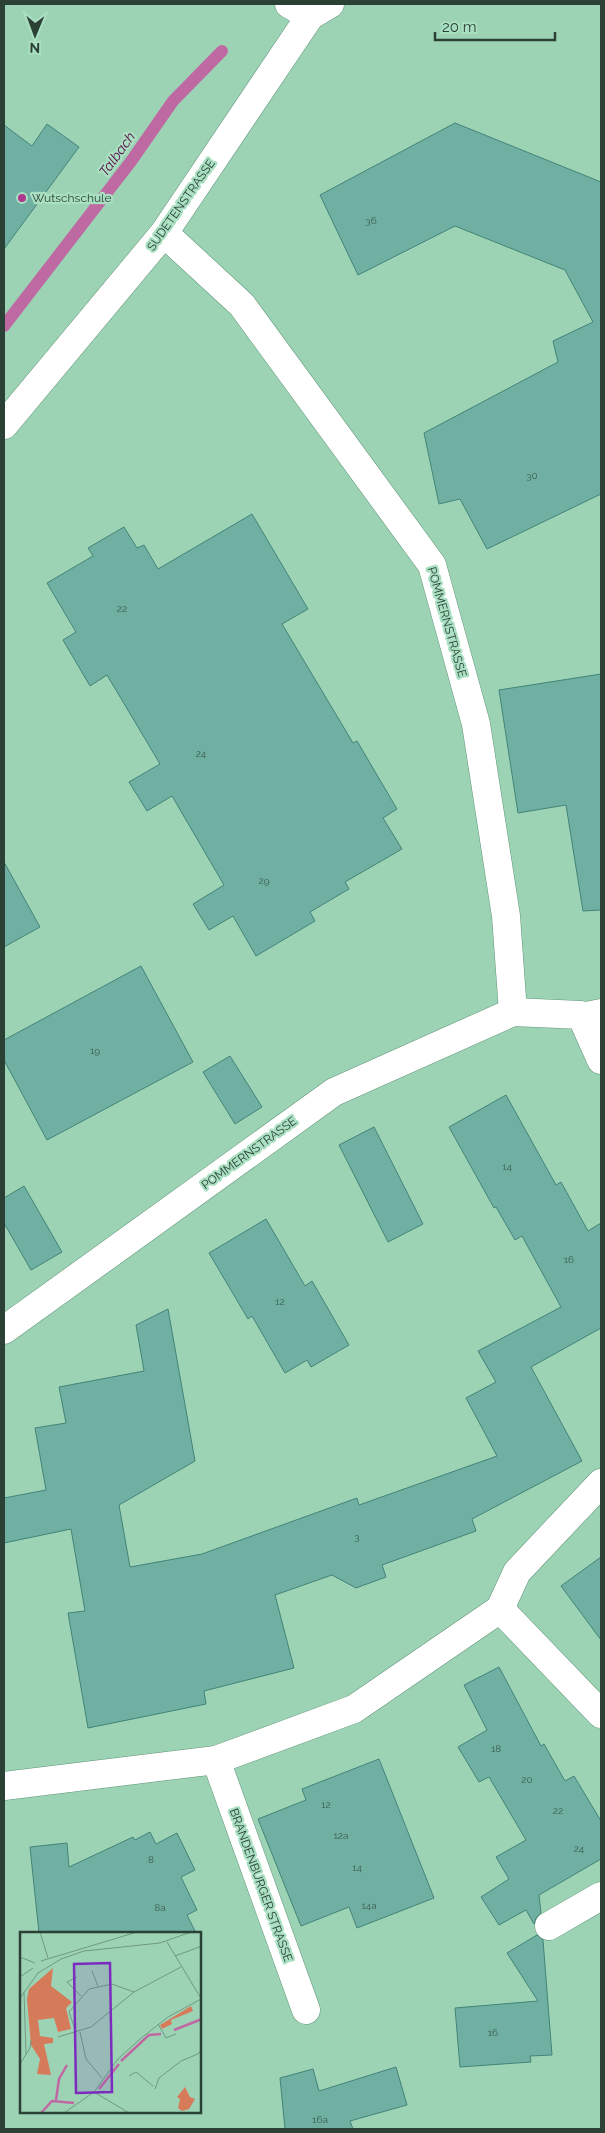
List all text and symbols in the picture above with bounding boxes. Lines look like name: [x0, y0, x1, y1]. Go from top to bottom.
north arrow: [10, 10, 60, 60]
scale bar: [435, 10, 555, 42]
text: 20 m: [442, 18, 477, 36]
text: N: [29, 40, 40, 56]
water label: Talbach: [96, 129, 138, 179]
street label: SUDETENSTRASSE: [144, 157, 218, 253]
place label: Wutschschule: [32, 191, 111, 205]
marker: Wutschschule: [16, 192, 28, 204]
house number: 36: [365, 215, 377, 226]
house number: 30: [526, 470, 538, 481]
street label: POMMERNSTRASSE: [425, 565, 469, 679]
house number: 22: [117, 603, 127, 614]
house number: 24: [196, 748, 207, 759]
house number: 29: [258, 875, 270, 886]
house number: 19: [90, 1045, 100, 1056]
street label: POMMERNSTRASSE: [199, 1114, 299, 1192]
house number: 14: [502, 1161, 512, 1172]
house number: 16: [564, 1254, 574, 1265]
house number: 12: [275, 1296, 285, 1307]
house number: 3: [354, 1531, 360, 1542]
house number: 18: [491, 1743, 501, 1754]
house number: 20: [521, 1774, 533, 1785]
house number: 12: [321, 1799, 331, 1810]
house number: 22: [553, 1805, 563, 1816]
street label: BRANDENBURGER STRASSE: [227, 1806, 295, 1964]
house number: 12a: [334, 1830, 348, 1841]
house number: 24: [574, 1843, 585, 1854]
house number: 8: [148, 1854, 154, 1865]
house number: 14: [352, 1862, 362, 1873]
house number: 14a: [361, 1900, 377, 1911]
house number: 8a: [154, 1902, 166, 1913]
inset map: [20, 1932, 201, 2113]
house number: 16: [488, 2027, 498, 2038]
house number: 16a: [312, 2114, 328, 2125]

